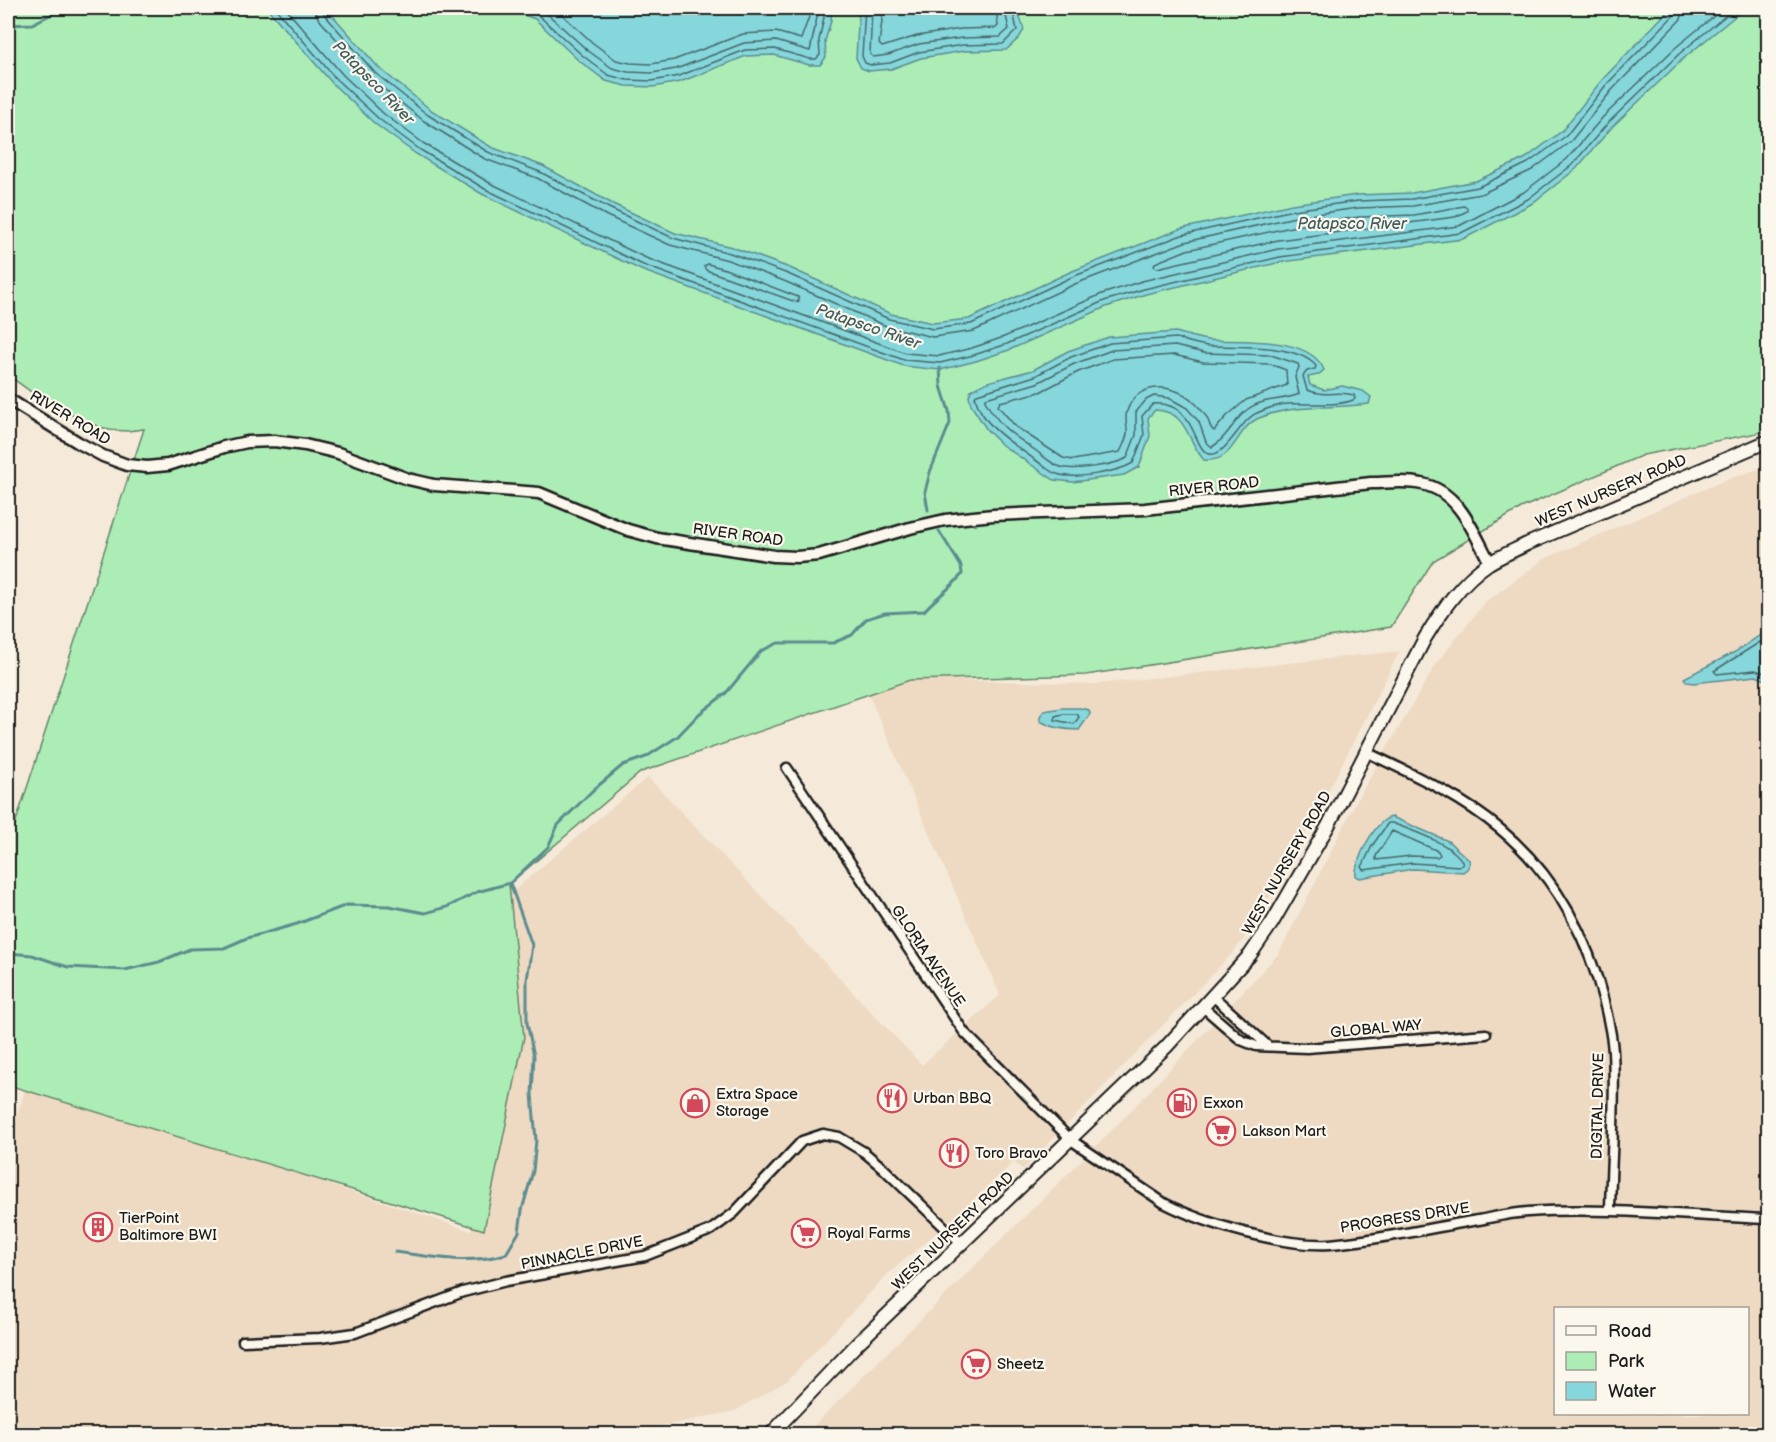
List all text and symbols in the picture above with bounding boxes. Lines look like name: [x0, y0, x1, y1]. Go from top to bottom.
water label: Patapsco River: [328, 37, 419, 130]
water label: Patapsco River: [1297, 215, 1408, 234]
water label: Patapsco River: [813, 300, 924, 354]
street label: RIVER ROAD: [26, 386, 114, 450]
street label: WEST NURSERY ROAD: [1532, 450, 1690, 531]
street label: RIVER ROAD: [1168, 473, 1260, 501]
street label: RIVER ROAD: [692, 519, 784, 551]
street label: WEST NURSERY ROAD: [1238, 788, 1336, 938]
street label: GLORIA AVENUE: [887, 902, 969, 1011]
street label: GLOBAL WAY: [1330, 1016, 1423, 1042]
street label: DIGITAL DRIVE: [1588, 1053, 1608, 1159]
restaurant icon: Urban BBQ: [876, 1082, 908, 1114]
place label: Extra Space Storage: [716, 1085, 798, 1121]
shop icon: Extra Space Storage: [679, 1087, 711, 1119]
fuel station icon: Exxon: [1166, 1087, 1198, 1119]
place label: Urban BBQ: [913, 1089, 991, 1108]
place label: Exxon: [1203, 1094, 1243, 1113]
supermarket icon: Lakson Mart: [1205, 1115, 1237, 1147]
place label: Lakson Mart: [1242, 1122, 1326, 1141]
restaurant icon: Toro Bravo: [938, 1137, 970, 1169]
place label: Toro Bravo: [975, 1144, 1048, 1163]
street label: WEST NURSERY ROAD: [888, 1168, 1018, 1294]
street label: PROGRESS DRIVE: [1339, 1198, 1471, 1238]
place label: TierPoint Baltimore BWI: [119, 1209, 217, 1245]
building icon: TierPoint Baltimore BWI: [82, 1211, 114, 1243]
supermarket icon: Royal Farms: [790, 1217, 822, 1249]
place label: Royal Farms: [827, 1224, 911, 1243]
street label: PINNACLE DRIVE: [519, 1232, 645, 1274]
legend: [1554, 1307, 1749, 1415]
text: Road: [1608, 1321, 1652, 1342]
supermarket icon: Sheetz: [960, 1348, 992, 1380]
text: Park: [1608, 1351, 1644, 1372]
place label: Sheetz: [997, 1355, 1045, 1374]
text: Water: [1608, 1381, 1656, 1402]

